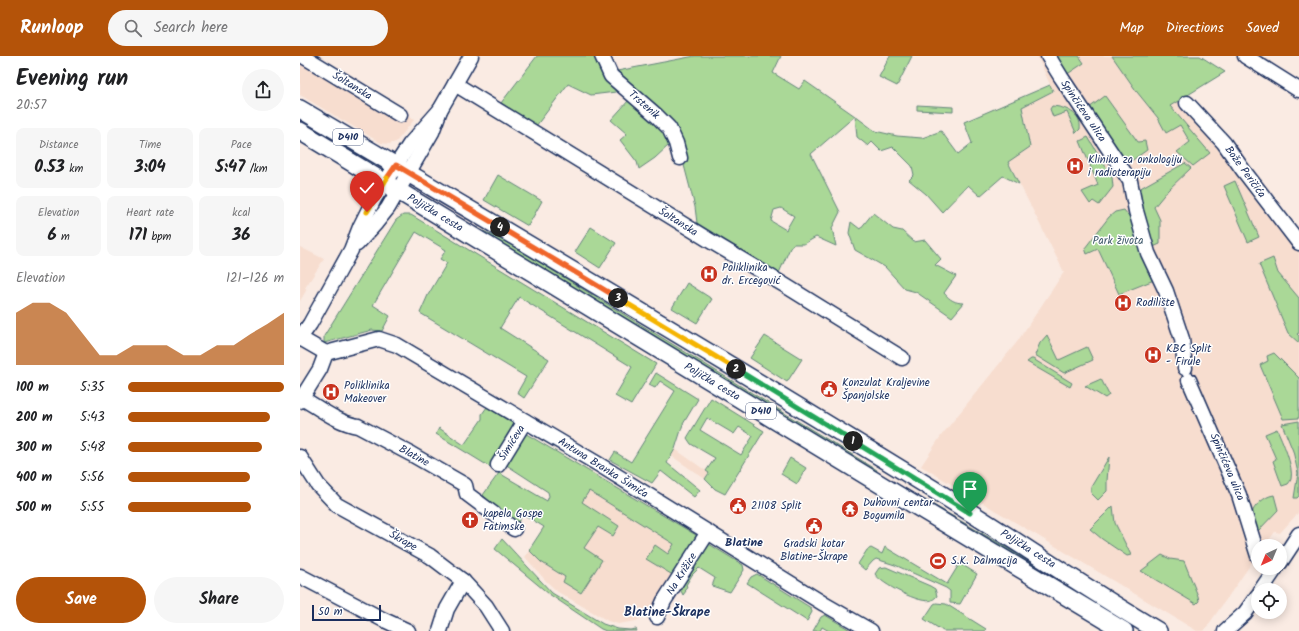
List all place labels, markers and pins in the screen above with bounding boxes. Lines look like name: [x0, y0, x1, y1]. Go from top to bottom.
place label: Klinika za onkologiju i radioterapiju: [1088, 151, 1183, 182]
hospital icon: Klinika za onkologiju i radioterapiju: [1065, 156, 1085, 176]
pin: [350, 171, 384, 212]
pin: 4: [490, 217, 510, 237]
place label: Poliklinika dr. Ercegović: [722, 259, 782, 290]
hospital icon: Poliklinika dr. Ercegović: [699, 264, 719, 284]
pin: 3: [608, 288, 628, 308]
hospital icon: Rodilište: [1113, 293, 1133, 313]
place label: Rodilište: [1136, 294, 1175, 312]
place label: KBC Split - Firule: [1166, 340, 1212, 371]
hospital icon: KBC Split - Firule: [1143, 345, 1163, 365]
pin: 2: [726, 359, 746, 379]
place label: Konzulat Kraljevine Španjolske: [842, 374, 930, 405]
place label: Poliklinika Makeover: [344, 377, 390, 408]
public building icon: Konzulat Kraljevine Španjolske: [819, 379, 839, 399]
hospital icon: Poliklinika Makeover: [321, 382, 341, 402]
pin: 1: [843, 431, 863, 451]
pin: [953, 472, 987, 513]
place label: Duhovni centar Bogumila: [863, 494, 934, 525]
public building icon: 21108 Split: [728, 496, 748, 516]
place label: 21108 Split: [751, 497, 802, 515]
temple icon: Duhovni centar Bogumila: [840, 499, 860, 519]
place label: kapela Gospe Fatimske: [483, 505, 542, 536]
church icon: kapela Gospe Fatimske: [460, 510, 480, 530]
public building icon: Gradski kotar Blatine-Škrape: [804, 516, 824, 536]
place label: Gradski kotar Blatine-Škrape: [780, 535, 848, 566]
sports icon: S.K. Dalmacija: [928, 551, 948, 571]
place label: S.K. Dalmacija: [951, 552, 1017, 570]

